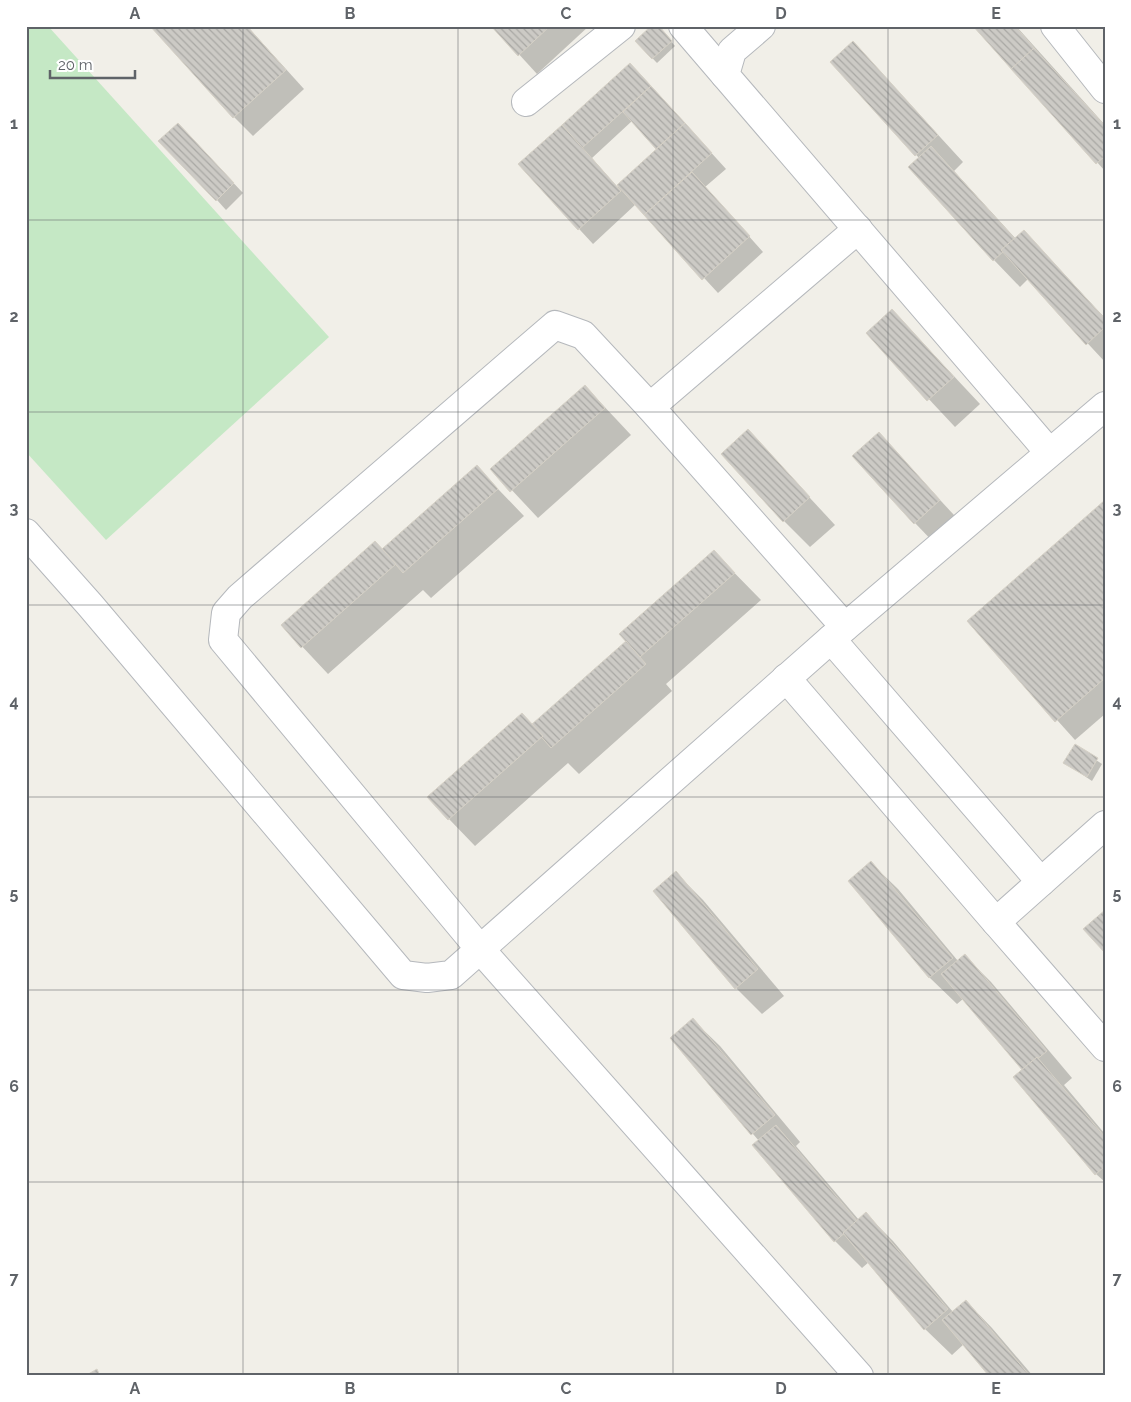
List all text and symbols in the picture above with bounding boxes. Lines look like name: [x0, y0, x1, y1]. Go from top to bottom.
text: A: [130, 4, 141, 23]
text: B: [345, 4, 356, 23]
text: C: [561, 4, 572, 23]
text: D: [775, 4, 787, 23]
text: E: [991, 4, 1001, 23]
scale bar: [50, 48, 135, 80]
text: 20 m: [58, 56, 93, 74]
text: 1: [10, 114, 18, 133]
text: 1: [1113, 114, 1121, 133]
text: 2: [9, 307, 19, 326]
text: 2: [1112, 307, 1122, 326]
text: 3: [10, 499, 19, 518]
text: 3: [1113, 499, 1122, 518]
text: 4: [9, 692, 19, 711]
text: 4: [1112, 692, 1122, 711]
text: 5: [10, 884, 19, 903]
text: 5: [1113, 884, 1122, 903]
text: 6: [9, 1077, 19, 1096]
text: 6: [1112, 1077, 1122, 1096]
text: 7: [10, 1269, 19, 1288]
text: 7: [1113, 1269, 1122, 1288]
text: A: [130, 1379, 141, 1398]
text: B: [345, 1379, 356, 1398]
text: C: [561, 1379, 572, 1398]
text: D: [775, 1379, 787, 1398]
text: E: [991, 1379, 1001, 1398]

